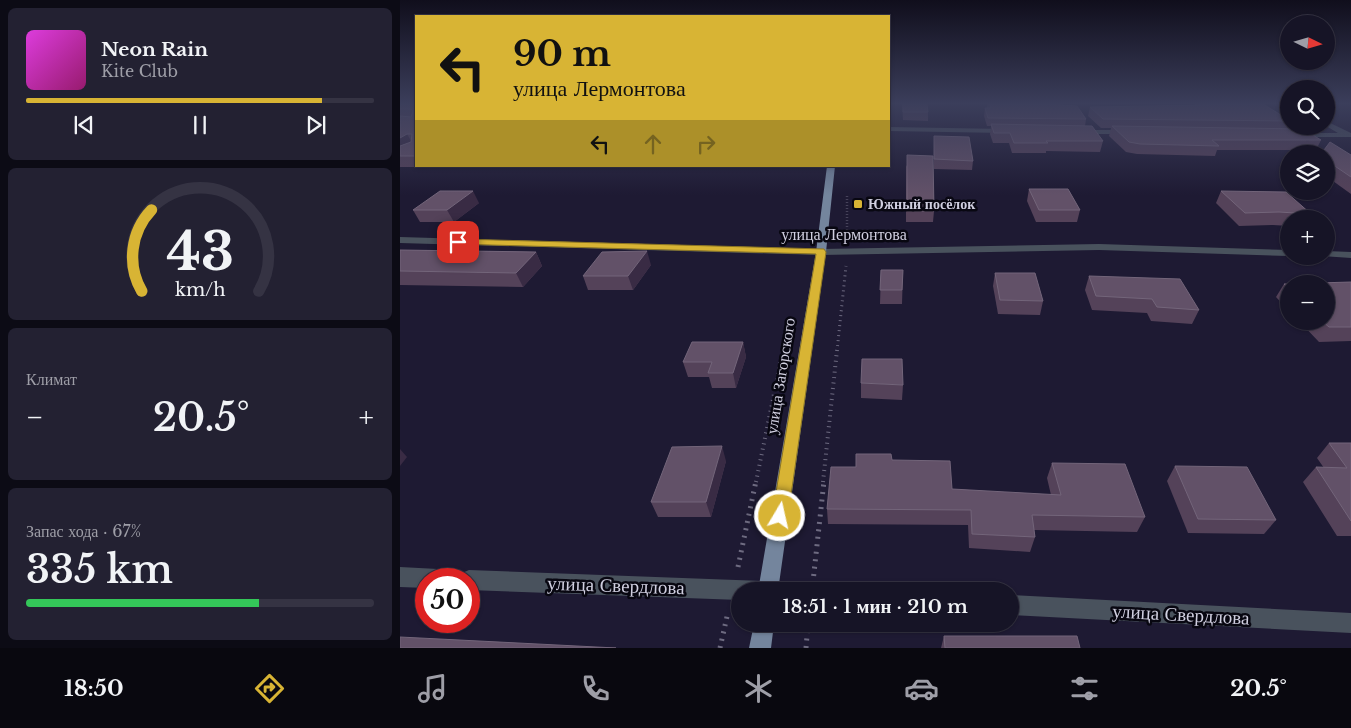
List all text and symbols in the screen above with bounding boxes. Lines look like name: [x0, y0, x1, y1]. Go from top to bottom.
north arrow: [1280, 15, 1335, 70]
map controls: [1280, 15, 1335, 330]
text: 90 m: [513, 32, 611, 75]
icon: left: [430, 35, 495, 100]
text: Neon Rain: [101, 38, 208, 61]
text: Kite Club: [101, 61, 178, 81]
text: улица Лермонтова: [513, 75, 686, 102]
button: search: [1280, 80, 1335, 135]
icon: previous: [70, 111, 98, 139]
icon: pause: [186, 111, 214, 139]
icon: next: [302, 111, 330, 139]
icon: left: [586, 130, 614, 158]
icon: ahead: [639, 130, 667, 158]
icon: right: [692, 130, 720, 158]
button: layers: [1280, 145, 1335, 200]
place label: Южный посёлок: [868, 195, 976, 213]
marker: Южный посёлок: [852, 198, 864, 210]
button: +: [1280, 210, 1335, 265]
text: 43: [166, 220, 234, 284]
pin: [437, 221, 479, 263]
street label: улица Лермонтова: [781, 224, 907, 244]
icon: arrive: [444, 228, 472, 256]
button: −: [1280, 275, 1335, 330]
text: km/h: [175, 279, 225, 301]
street label: улица Загорского: [761, 316, 799, 436]
text: Климат: [26, 369, 77, 389]
text: 20.5°: [153, 394, 250, 441]
text: −: [26, 400, 44, 435]
text: +: [359, 400, 374, 435]
position arrow: [753, 489, 805, 541]
text: Запас хода · 67%: [26, 521, 141, 541]
text: 335 km: [26, 546, 173, 593]
speed limit sign: 50: [415, 568, 480, 633]
street label: улица Свердлова: [547, 572, 686, 599]
text: 18:51 · 1 мин · 210 m: [782, 595, 968, 618]
street label: улица Свердлова: [1112, 599, 1251, 630]
icon: directions: [252, 671, 287, 706]
icon: music: [415, 671, 450, 706]
icon: phone: [578, 671, 613, 706]
icon: climate: [741, 671, 776, 706]
icon: car: [904, 671, 939, 706]
icon: filters: [1067, 671, 1102, 706]
text: 18:50: [64, 675, 124, 702]
text: 20.5°: [1230, 675, 1287, 702]

